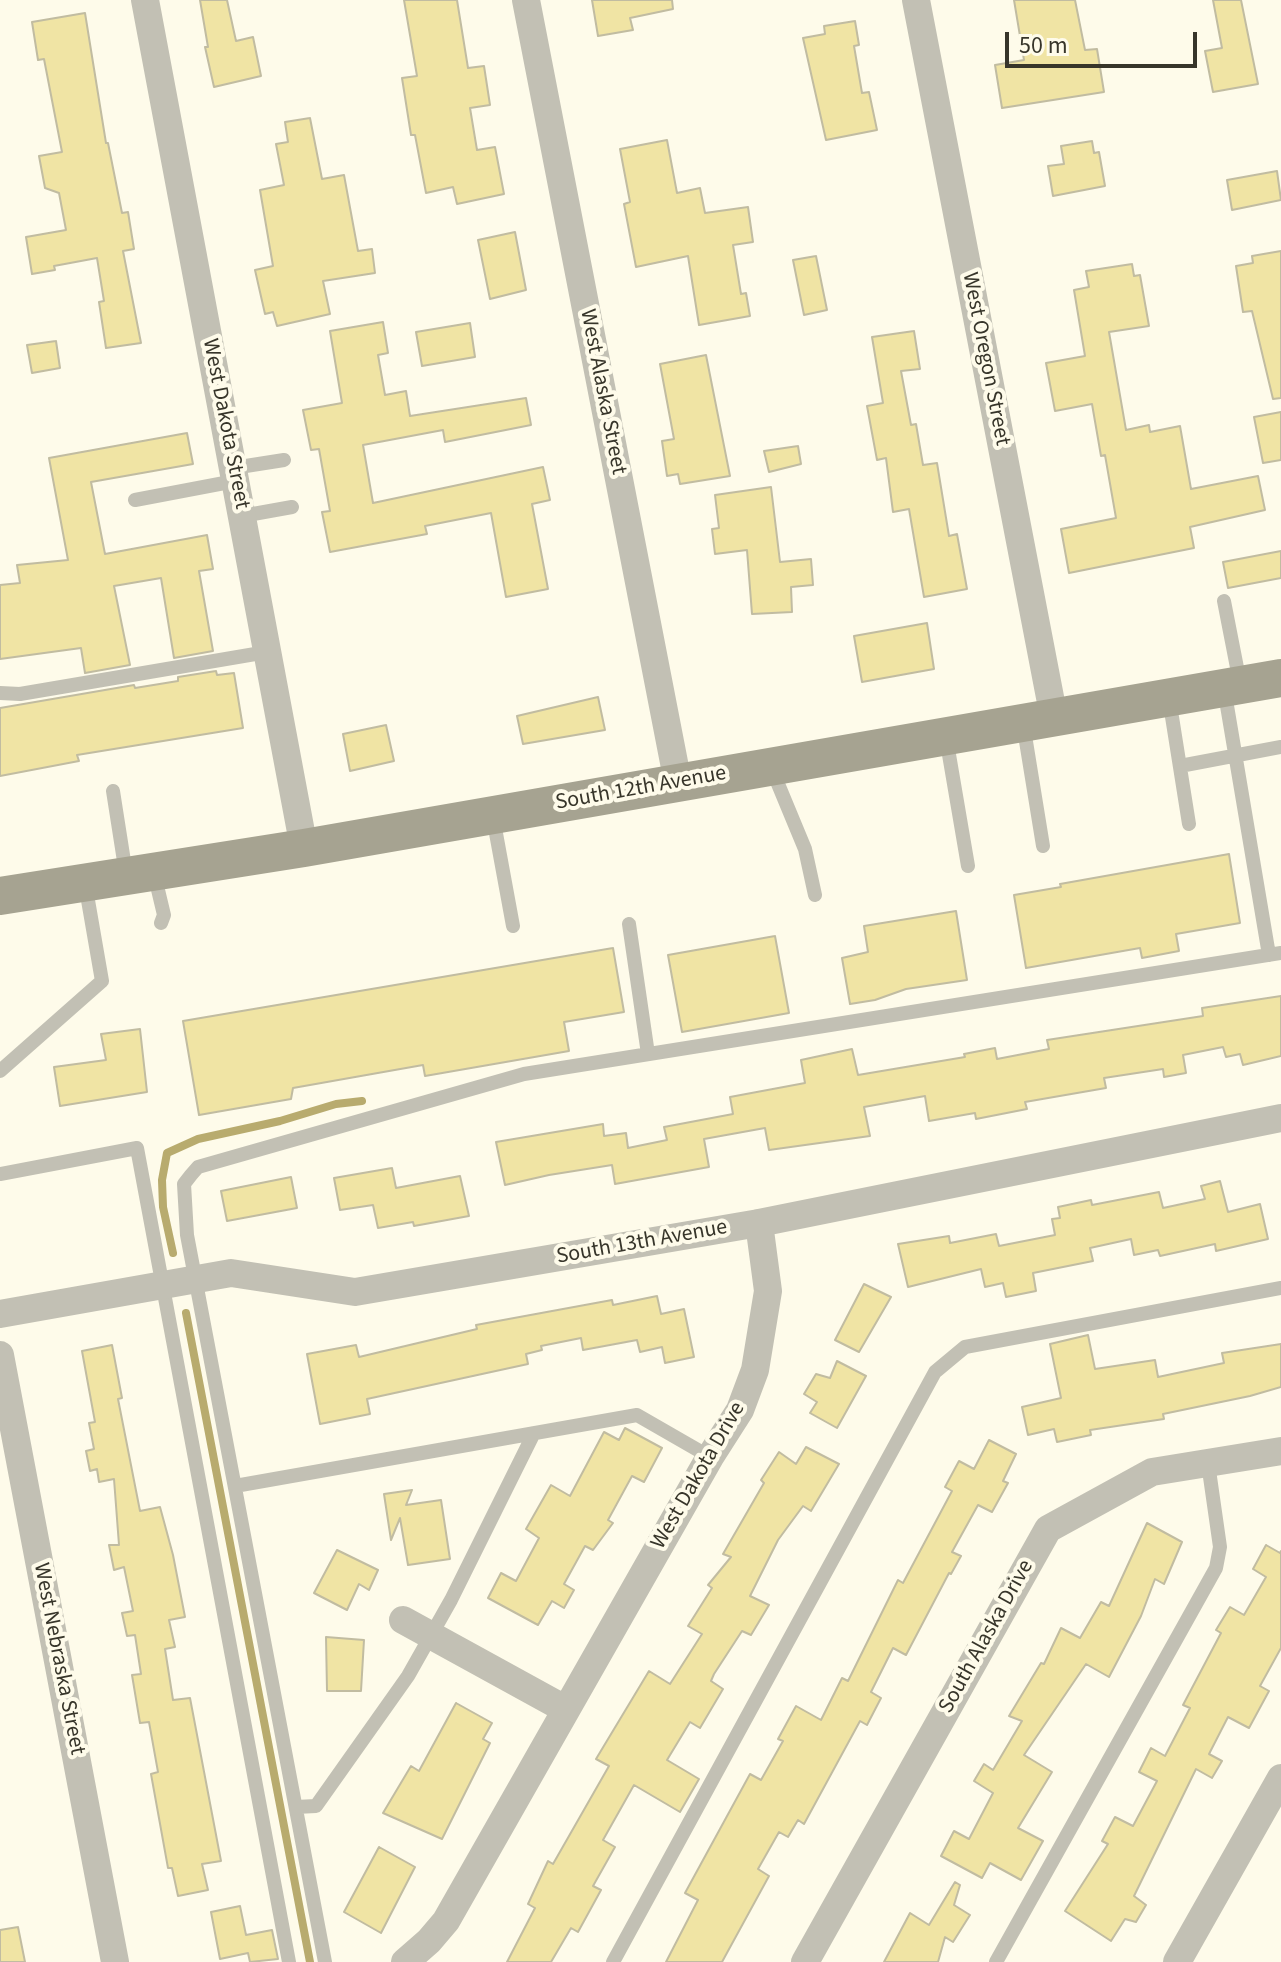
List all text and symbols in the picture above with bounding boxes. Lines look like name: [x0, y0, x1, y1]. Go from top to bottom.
scale bar: [1009, 16, 1201, 66]
text: 50 m: [1019, 28, 1068, 63]
street label: West Oregon Street: [955, 270, 1015, 448]
street label: West Alaska Street: [573, 307, 631, 477]
street label: West Dakota Street: [196, 337, 254, 511]
street label: South 12th Avenue: [554, 761, 728, 817]
street label: South 13th Avenue: [555, 1215, 729, 1271]
street label: West Dakota Drive: [646, 1398, 752, 1554]
street label: South Alaska Drive: [934, 1556, 1040, 1718]
street label: West Nebraska Street: [26, 1561, 90, 1757]

